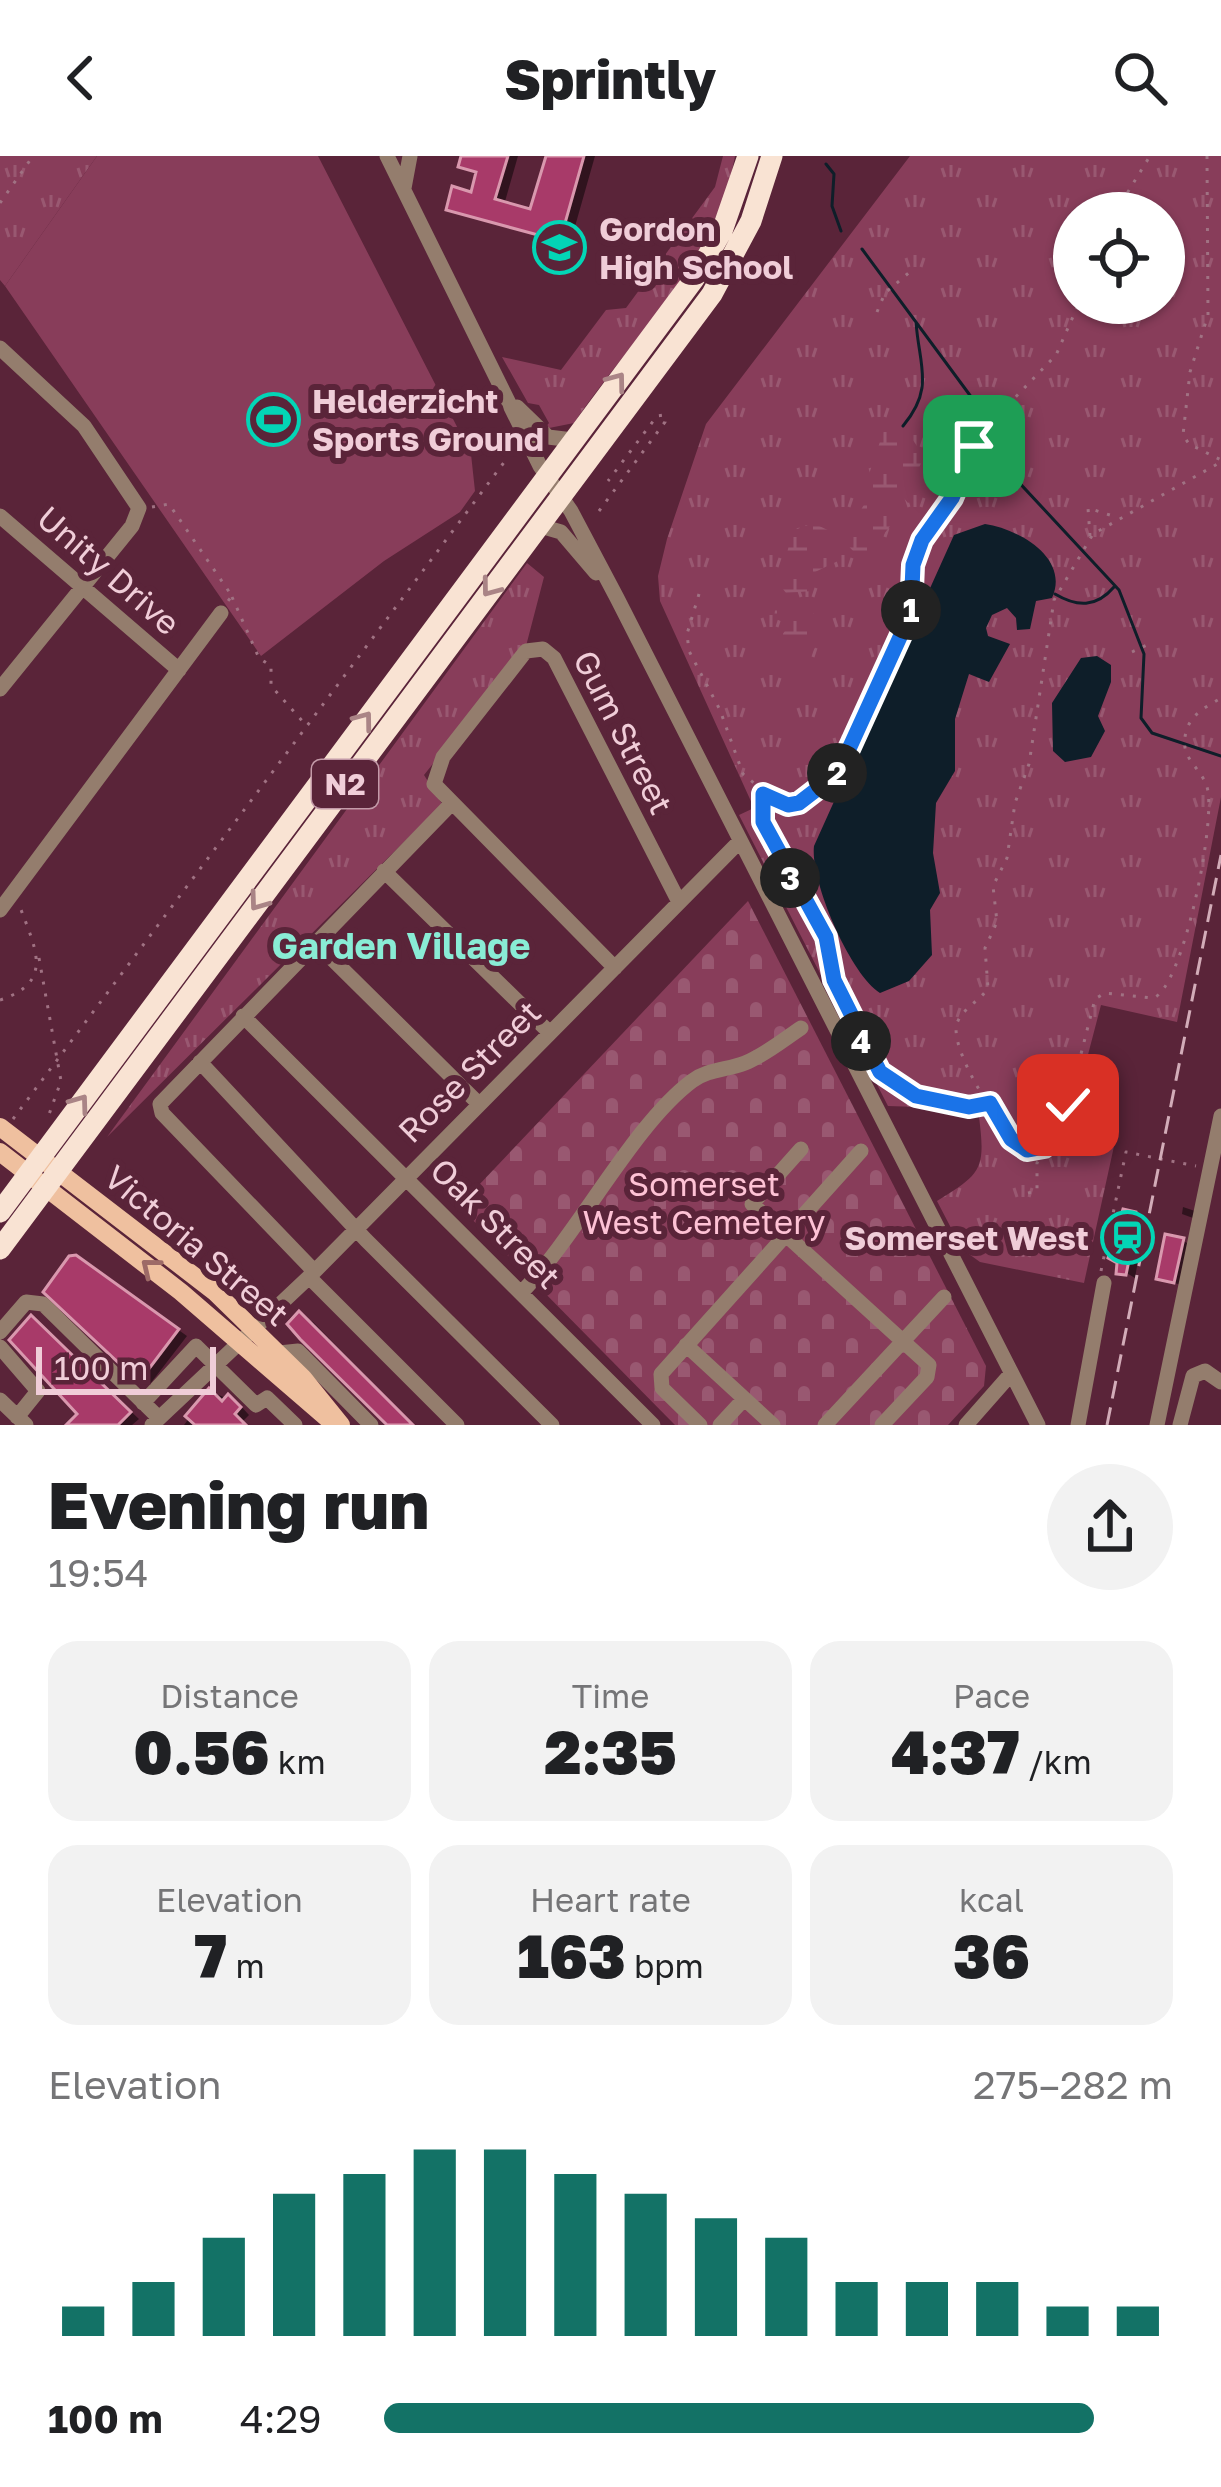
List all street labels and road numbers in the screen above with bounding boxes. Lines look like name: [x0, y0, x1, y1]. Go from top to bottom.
street label: Unity Drive: [30, 498, 188, 642]
street label: Gum Street: [566, 644, 682, 820]
road number: N2: [312, 760, 378, 808]
street label: Rose Street: [390, 992, 548, 1150]
street label: Oak Street: [423, 1150, 569, 1296]
street label: Victoria Street: [97, 1157, 297, 1333]

